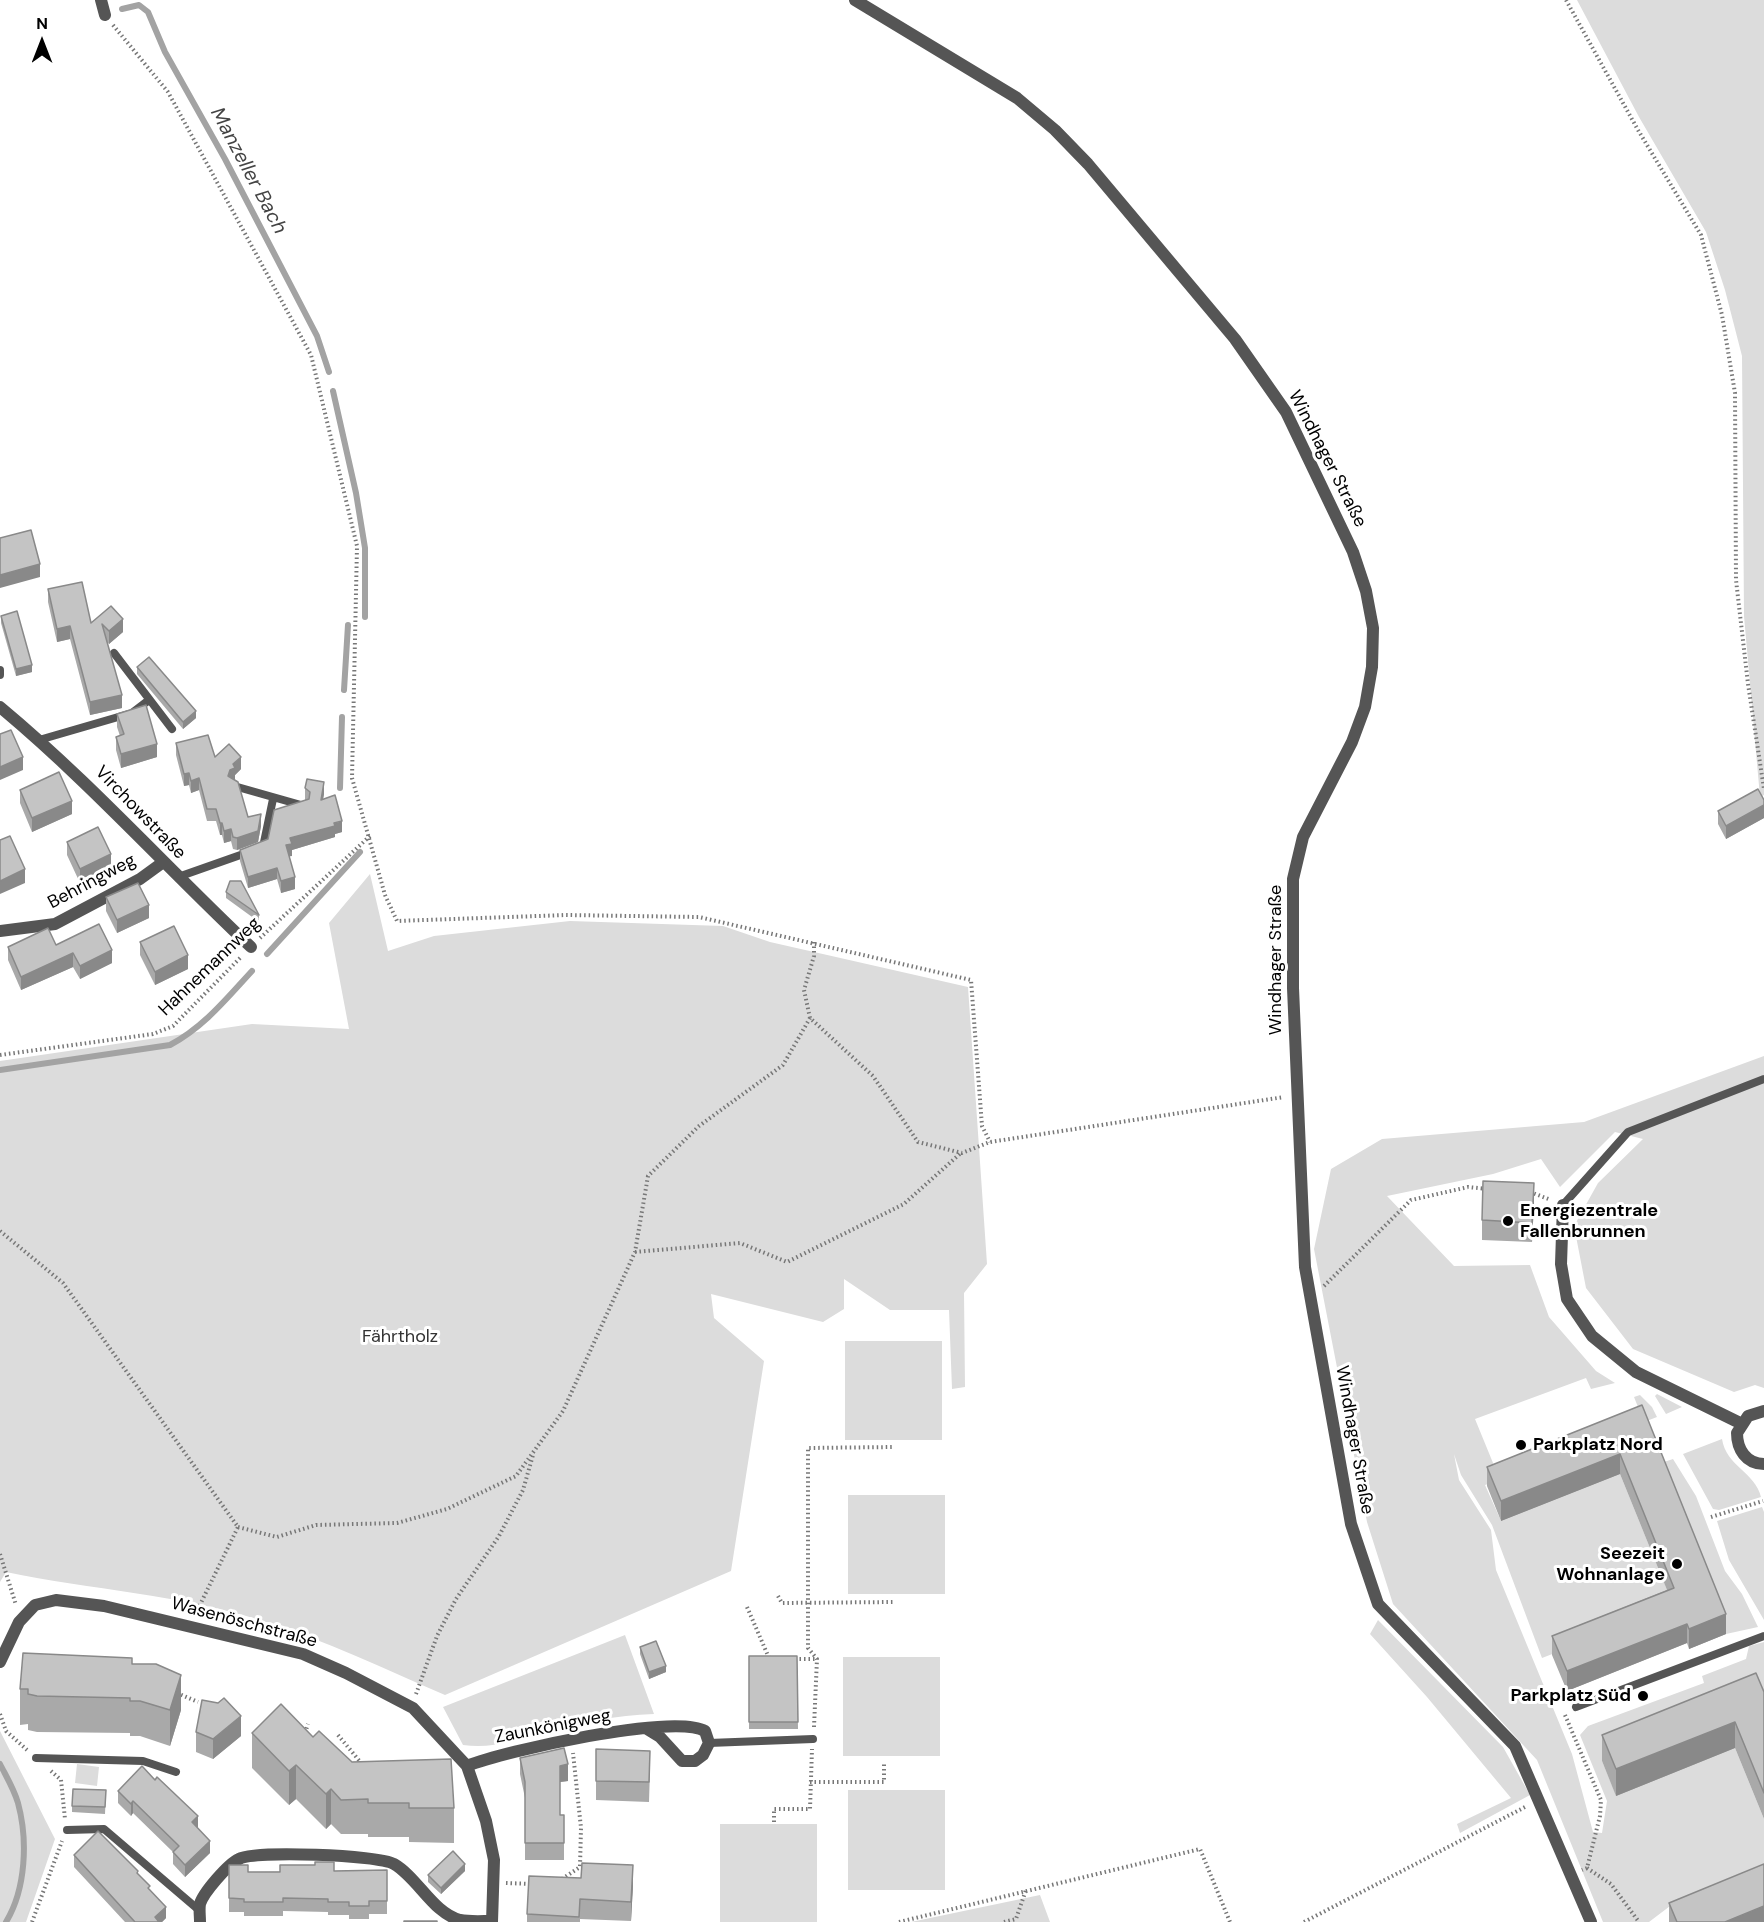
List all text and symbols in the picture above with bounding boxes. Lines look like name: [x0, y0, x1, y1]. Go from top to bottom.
north arrow: [12, 12, 72, 72]
text: N: [36, 13, 48, 34]
water label: Manzeller Bach: [205, 104, 291, 238]
street label: Windhager Straße: [1283, 387, 1371, 531]
street label: Virchowstraße: [90, 762, 190, 864]
street label: Behringweg: [44, 850, 140, 914]
street label: Windhager Straße: [1265, 885, 1287, 1035]
street label: Hahnemannweg: [155, 913, 265, 1021]
place label: Energiezentrale Fallenbrunnen: [1520, 1200, 1658, 1242]
marker: Energiezentrale Fallenbrunnen: [1501, 1214, 1515, 1228]
park label: Fährtholz: [362, 1326, 438, 1348]
street label: Windhager Straße: [1330, 1364, 1378, 1516]
place label: Parkplatz Nord: [1533, 1434, 1663, 1456]
marker: Parkplatz Nord: [1514, 1438, 1528, 1452]
place label: Seezeit Wohnanlage: [1556, 1543, 1665, 1586]
marker: Seezeit Wohnanlage: [1670, 1557, 1684, 1571]
street label: Wasenöschstraße: [169, 1593, 319, 1653]
place label: Parkplatz Süd: [1511, 1685, 1631, 1707]
marker: Parkplatz Süd: [1636, 1689, 1650, 1703]
street label: Zaunkönigweg: [493, 1705, 613, 1749]

